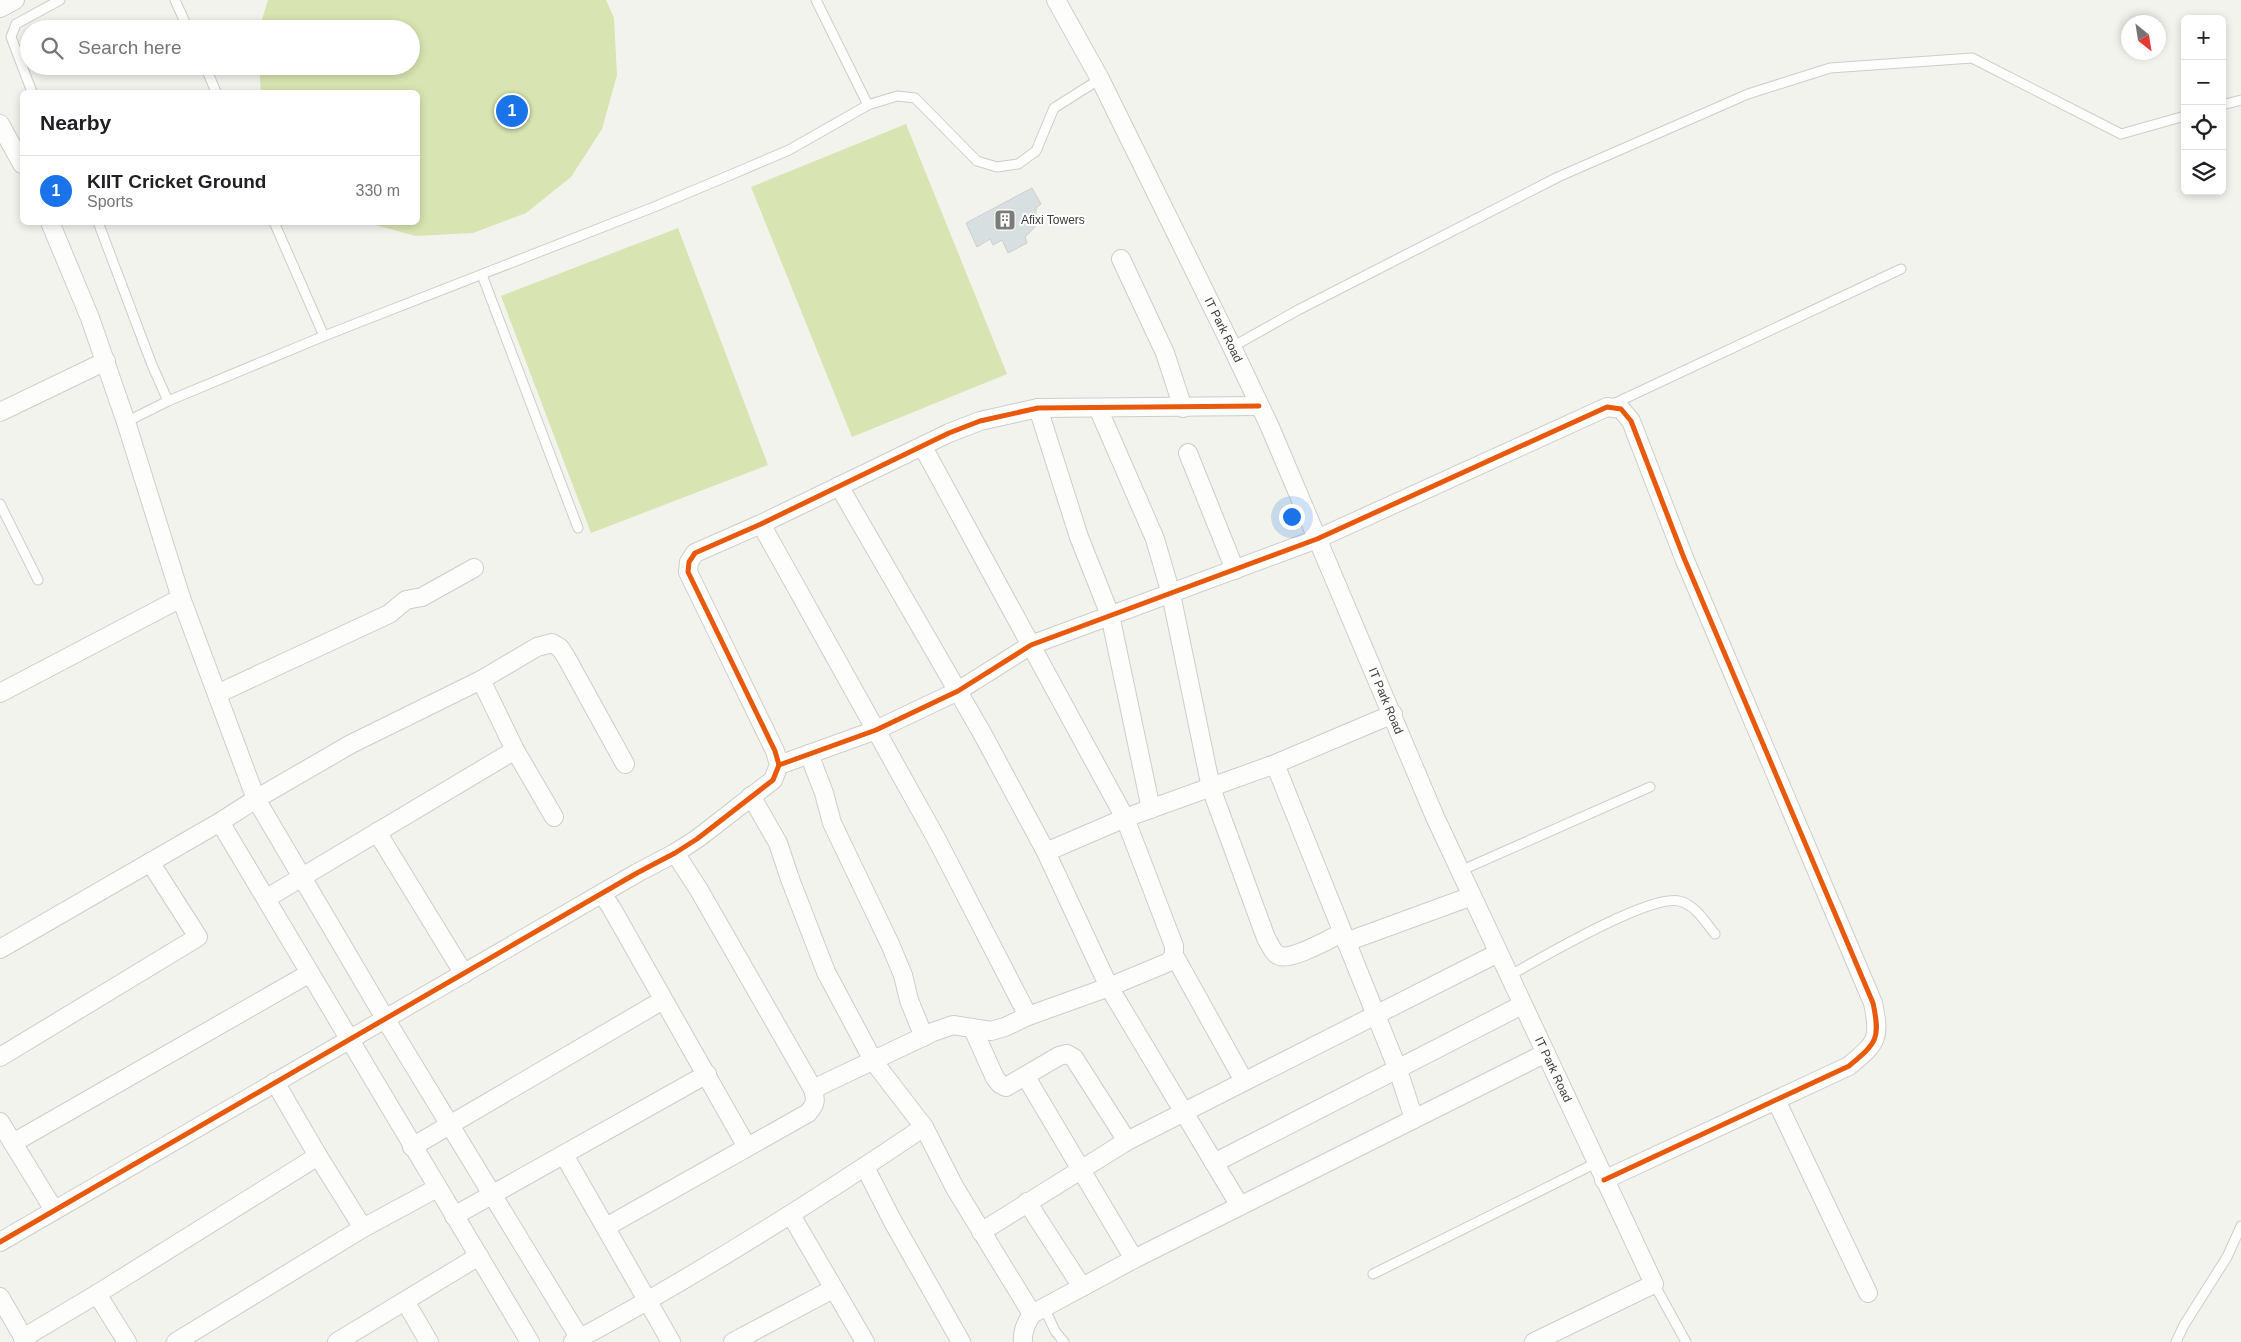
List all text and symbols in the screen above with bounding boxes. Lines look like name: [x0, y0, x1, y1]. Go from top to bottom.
north arrow: [2121, 15, 2166, 60]
map controls: [2181, 15, 2226, 195]
button: +: [2181, 15, 2226, 60]
search box: [20, 20, 420, 75]
icon: search: [38, 34, 66, 62]
text: Search here: [78, 37, 182, 58]
button: −: [2181, 60, 2226, 105]
pin: 1: [496, 92, 528, 130]
button: locate: [2181, 105, 2226, 150]
text: Nearby: [40, 111, 111, 134]
button: layers: [2181, 150, 2226, 195]
text: KIIT Cricket Ground: [87, 171, 266, 192]
text: 1: [52, 182, 60, 199]
text: 330 m: [356, 182, 400, 199]
text: Sports: [87, 193, 133, 210]
building icon: Afixi Towers: [993, 208, 1017, 232]
place label: Afixi Towers: [1021, 213, 1085, 227]
street label: IT Park Road: [1202, 295, 1245, 365]
your location: [1279, 504, 1305, 530]
street label: IT Park Road: [1366, 666, 1406, 736]
street label: IT Park Road: [1532, 1034, 1575, 1104]

